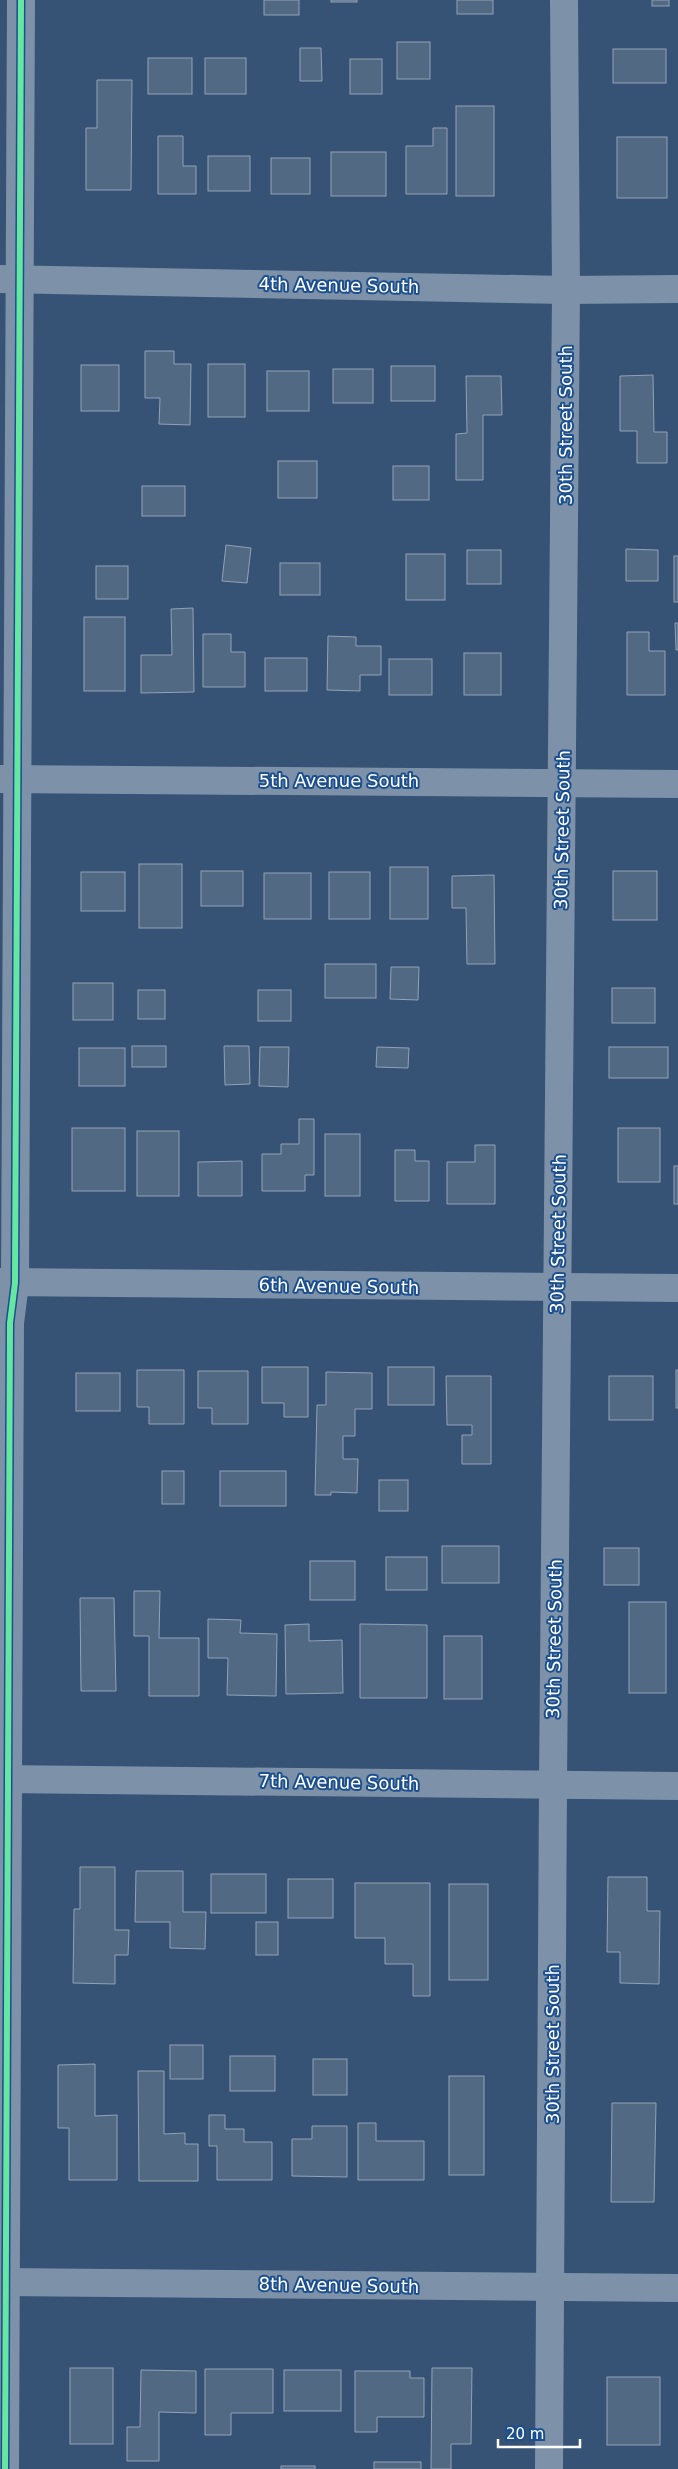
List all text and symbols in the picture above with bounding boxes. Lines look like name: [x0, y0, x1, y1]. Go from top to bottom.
street label: 4th Avenue South: [259, 273, 419, 297]
street label: 30th Street South: [555, 345, 576, 505]
street label: 30th Street South: [550, 750, 574, 910]
street label: 5th Avenue South: [259, 770, 419, 791]
street label: 30th Street South: [546, 1154, 570, 1314]
street label: 6th Avenue South: [259, 1274, 419, 1298]
street label: 30th Street South: [542, 1559, 566, 1719]
street label: 7th Avenue South: [259, 1770, 419, 1794]
street label: 30th Street South: [542, 1964, 563, 2124]
street label: 8th Avenue South: [259, 2273, 419, 2297]
scale bar: [498, 2416, 580, 2448]
text: 20 m: [506, 2425, 544, 2443]

